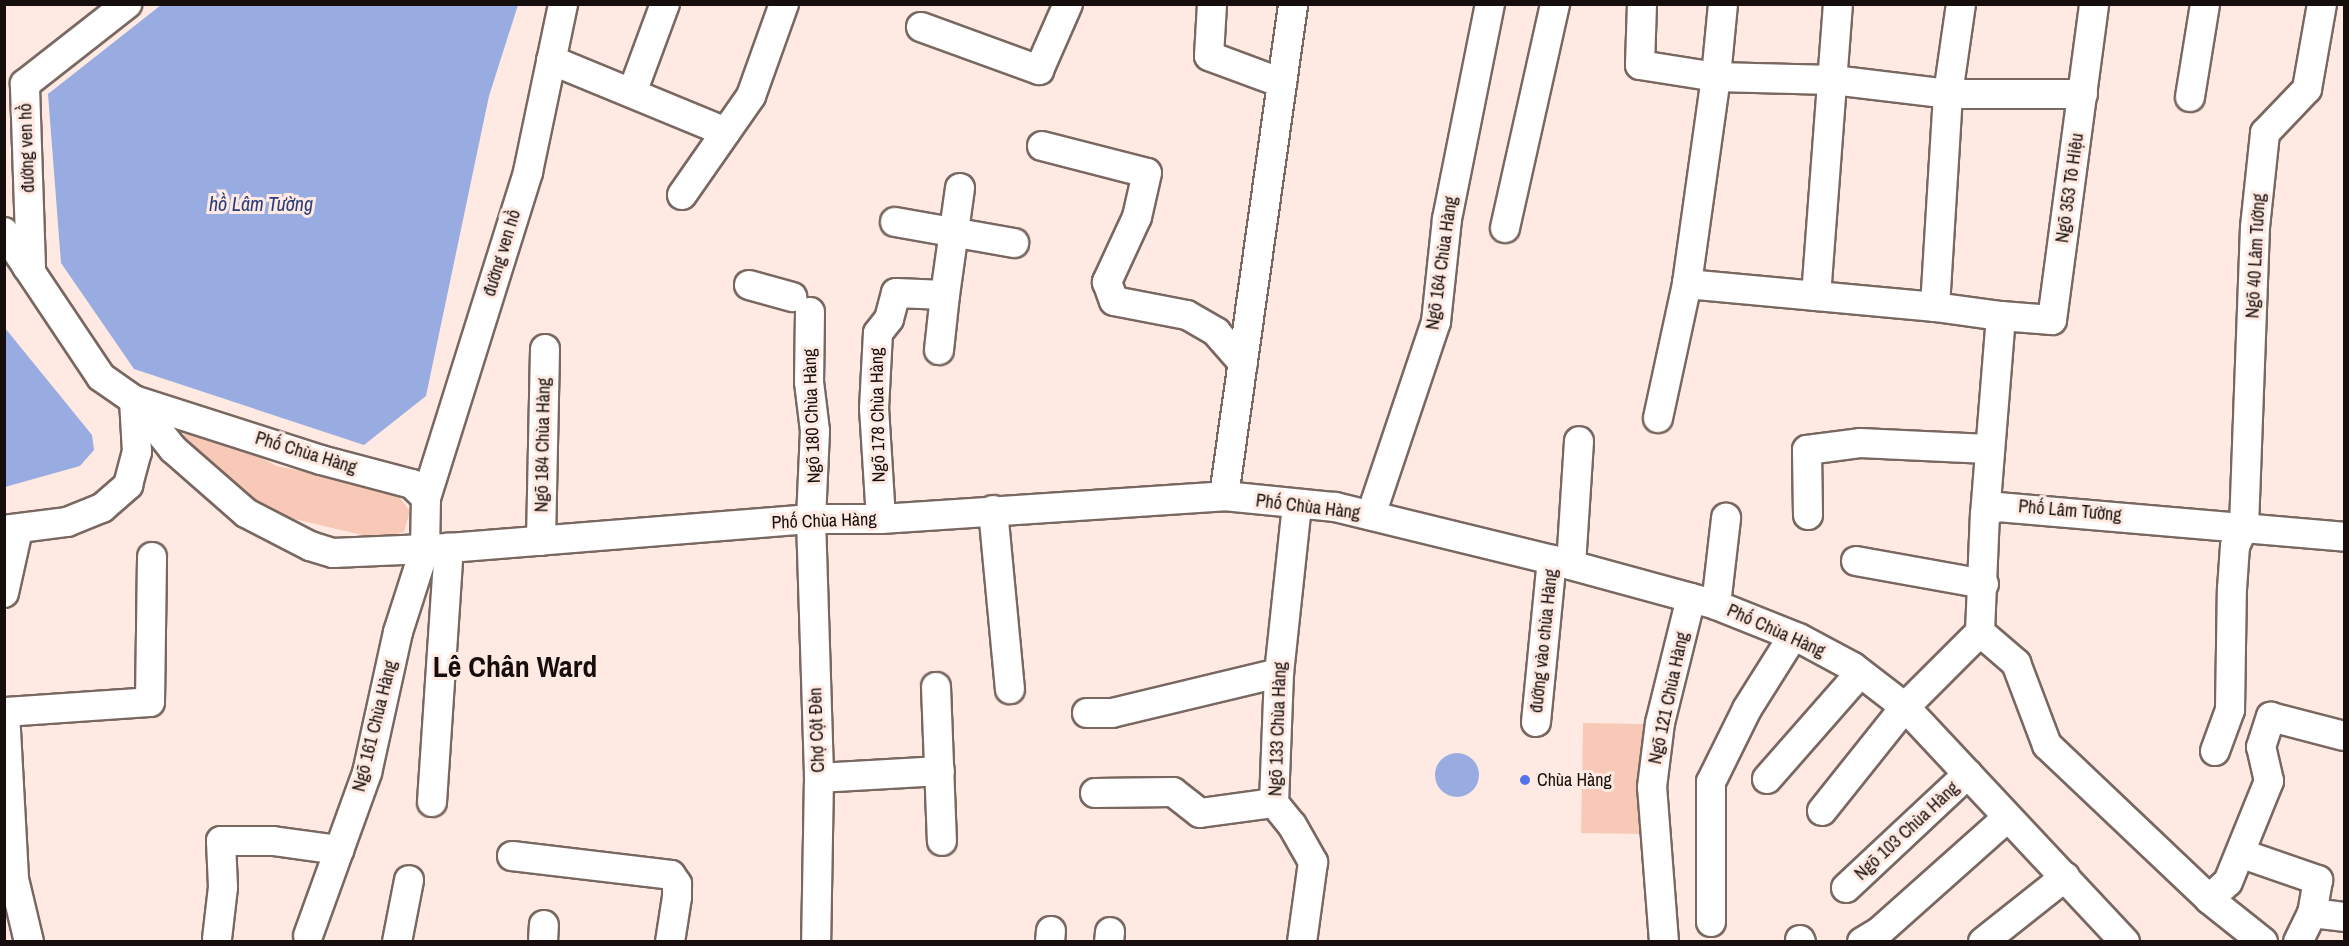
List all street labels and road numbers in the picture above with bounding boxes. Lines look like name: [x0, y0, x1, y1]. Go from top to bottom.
street label: đường ven hồ: [15, 103, 39, 193]
street label: Ngõ 353 Tô Hiệu: [2052, 132, 2088, 244]
street label: Ngõ 40 Lâm Tường: [2242, 193, 2270, 319]
street label: Ngõ 164 Chùa Hàng: [1422, 195, 1462, 331]
street label: đường ven hồ: [479, 207, 525, 299]
street label: Ngõ 180 Chùa Hàng: [799, 348, 825, 484]
street label: Ngõ 178 Chùa Hàng: [866, 348, 890, 482]
street label: Ngõ 184 Chùa Hàng: [531, 378, 555, 512]
street label: Phố Chùa Hàng: [253, 427, 359, 479]
street label: Phố Chùa Hàng: [1255, 490, 1361, 524]
street label: Phố Lâm Tường: [2017, 496, 2123, 526]
street label: Phố Chùa Hàng: [771, 508, 877, 534]
street label: đường vào chùa Hàng: [1526, 568, 1562, 714]
street label: Phố Chùa Hàng: [1724, 600, 1828, 662]
street label: Ngõ 121 Chùa Hàng: [1644, 630, 1694, 766]
street label: Ngõ 161 Chùa Hàng: [348, 658, 402, 794]
street label: Ngõ 133 Chùa Hàng: [1265, 661, 1291, 797]
street label: Chợ Cột Đèn: [805, 687, 829, 773]
street label: Ngõ 103 Chùa Hàng: [1850, 777, 1964, 885]

